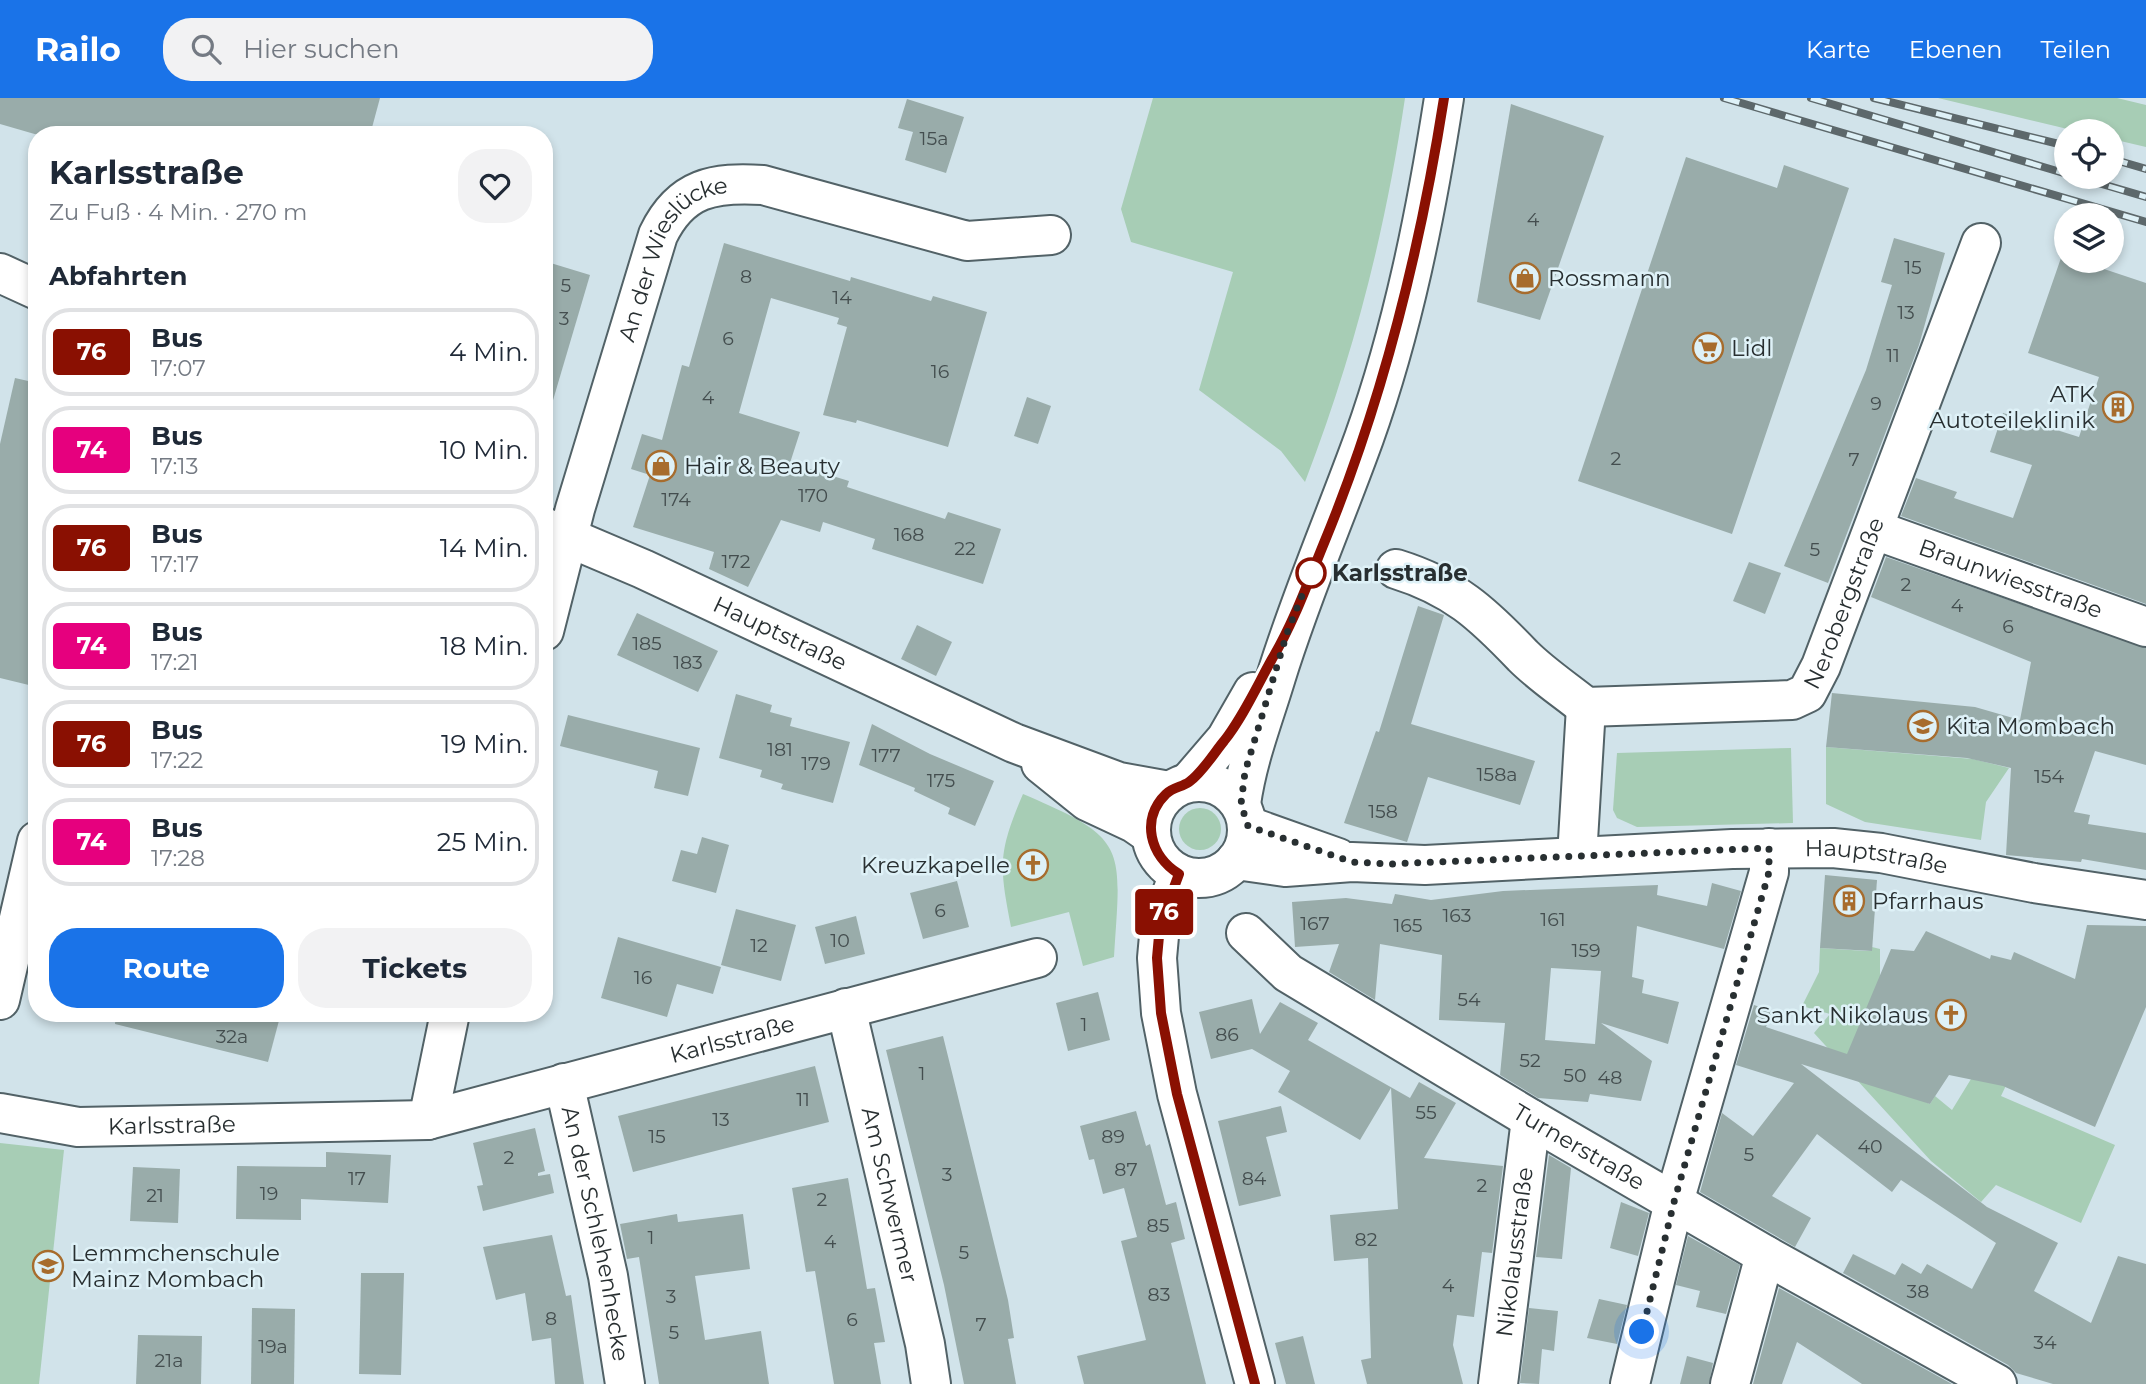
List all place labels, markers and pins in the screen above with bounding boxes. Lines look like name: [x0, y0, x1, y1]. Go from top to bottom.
shop icon: Rossmann: [1508, 261, 1542, 295]
place label: Rossmann: [1548, 264, 1671, 292]
supermarket icon: Lidl: [1691, 331, 1725, 365]
place label: Lidl: [1731, 334, 1773, 362]
place label: ATK Autoteileklinik: [1929, 380, 2096, 434]
building icon: ATK Autoteileklinik: [2101, 390, 2135, 424]
shop icon: Hair & Beauty: [644, 449, 678, 483]
place label: Hair & Beauty: [684, 452, 841, 480]
marker: Karlsstraße: [1296, 558, 1326, 588]
place label: Karlsstraße: [1332, 559, 1468, 587]
school or university icon: Kita Mombach: [1906, 709, 1940, 743]
place label: Kita Mombach: [1946, 712, 2115, 740]
church icon: Kreuzkapelle: [1016, 848, 1050, 882]
place label: Kreuzkapelle: [861, 851, 1010, 879]
building icon: Pfarrhaus: [1832, 884, 1866, 918]
place label: Pfarrhaus: [1872, 887, 1984, 915]
church icon: Sankt Nikolaus: [1934, 998, 1968, 1032]
place label: Sankt Nikolaus: [1757, 1001, 1928, 1029]
place label: Lemmchenschule Mainz Mombach: [71, 1239, 280, 1293]
school or university icon: Lemmchenschule Mainz Mombach: [31, 1249, 65, 1283]

